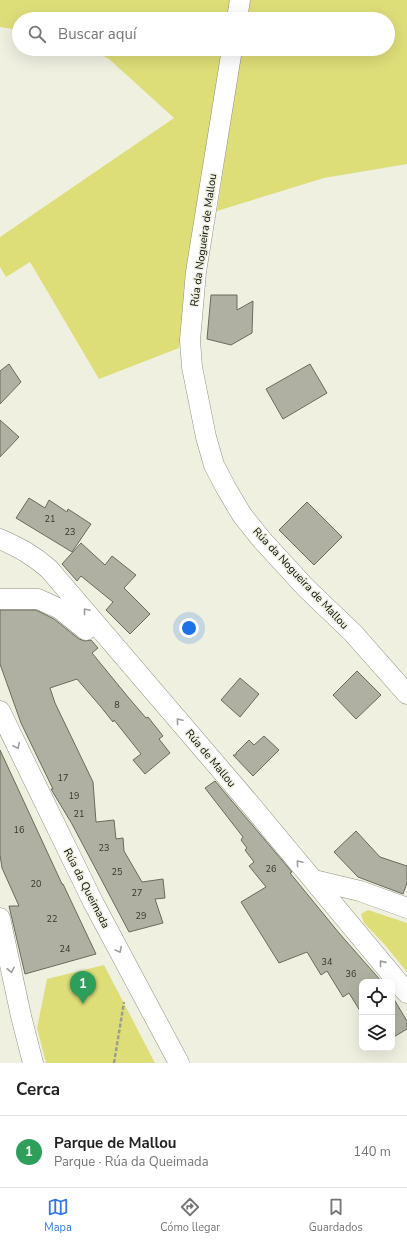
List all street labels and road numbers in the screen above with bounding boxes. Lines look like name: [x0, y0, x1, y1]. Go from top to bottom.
street label: Rúa da Nogueira de Mallou: [187, 173, 220, 308]
street label: Rúa da Nogueira de Mallou: [249, 524, 352, 633]
street label: Rúa de Mallou: [182, 726, 239, 790]
street label: Rúa da Queimada: [60, 846, 113, 931]

